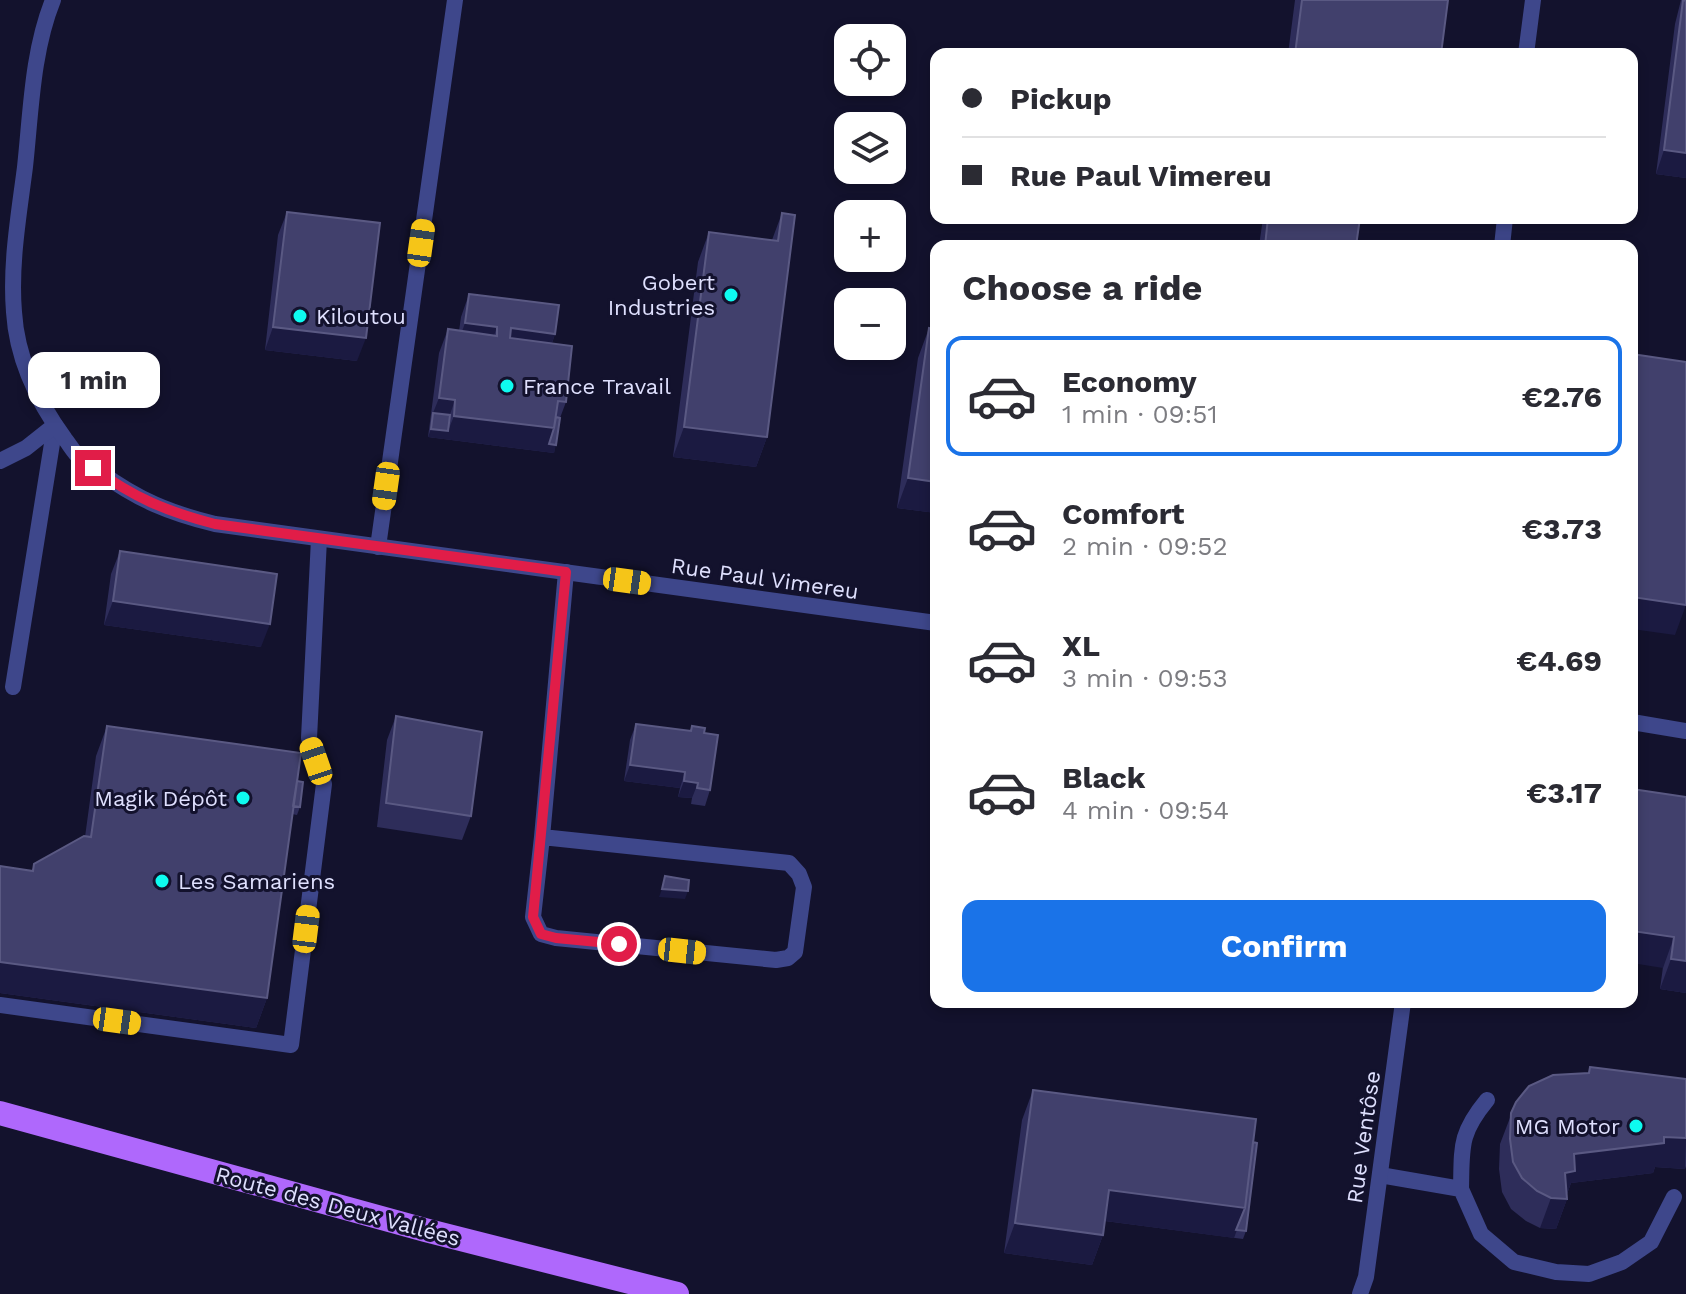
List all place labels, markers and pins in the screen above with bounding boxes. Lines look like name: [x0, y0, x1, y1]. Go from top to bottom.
place label: Gobert Industries: [608, 270, 715, 320]
marker: Gobert Industries: [722, 286, 740, 304]
place label: Kiloutou: [316, 304, 406, 329]
marker: Kiloutou: [291, 307, 309, 325]
place label: France Travail: [523, 374, 671, 399]
marker: France Travail: [498, 377, 516, 395]
place label: Magik Dépôt: [94, 786, 227, 811]
marker: Magik Dépôt: [234, 789, 252, 807]
place label: Les Samariens: [178, 869, 335, 894]
marker: Les Samariens: [153, 872, 171, 890]
place label: MG Motor: [1515, 1114, 1620, 1139]
marker: MG Motor: [1627, 1117, 1645, 1135]

